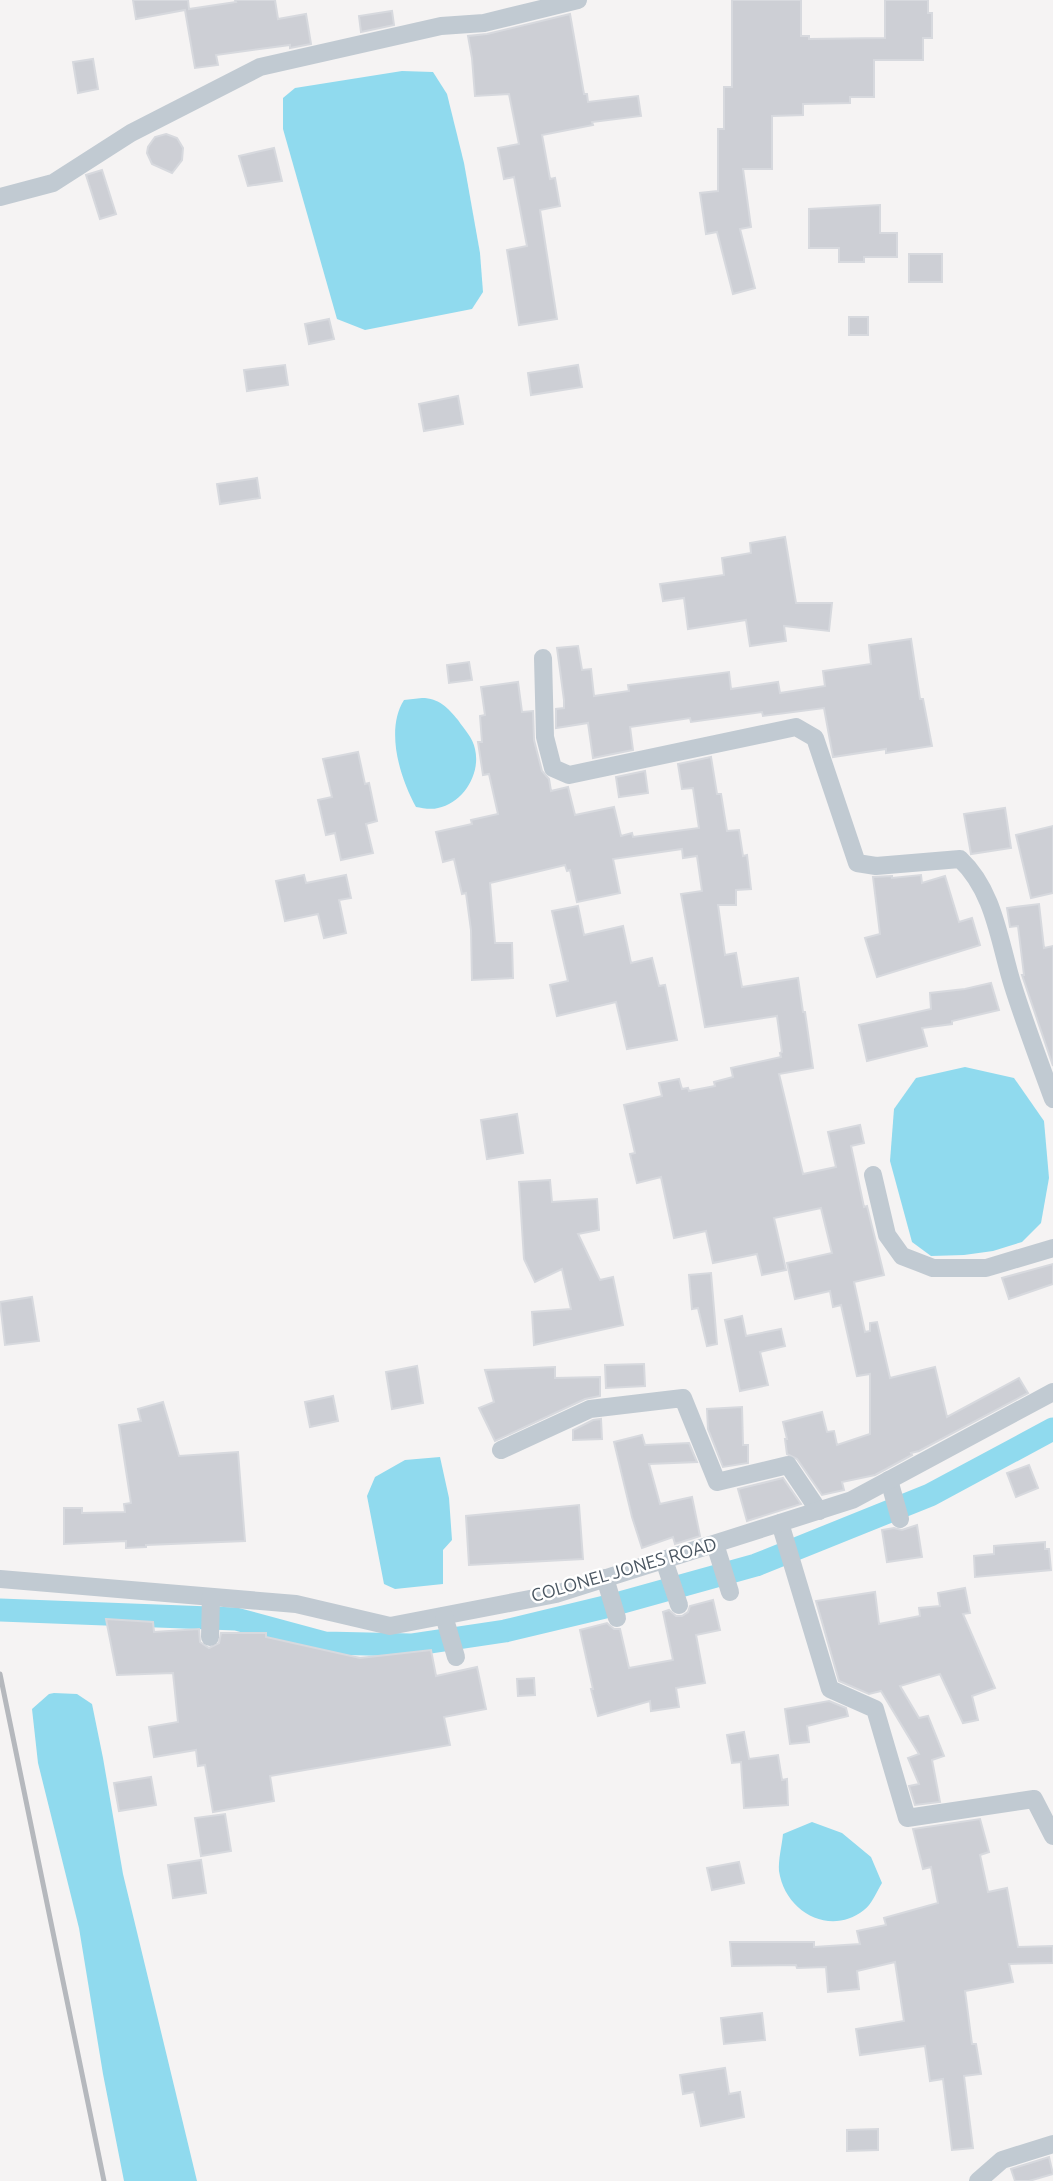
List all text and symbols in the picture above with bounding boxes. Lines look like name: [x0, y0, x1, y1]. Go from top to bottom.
street label: COLONEL JONES ROAD: [529, 1533, 719, 1605]

